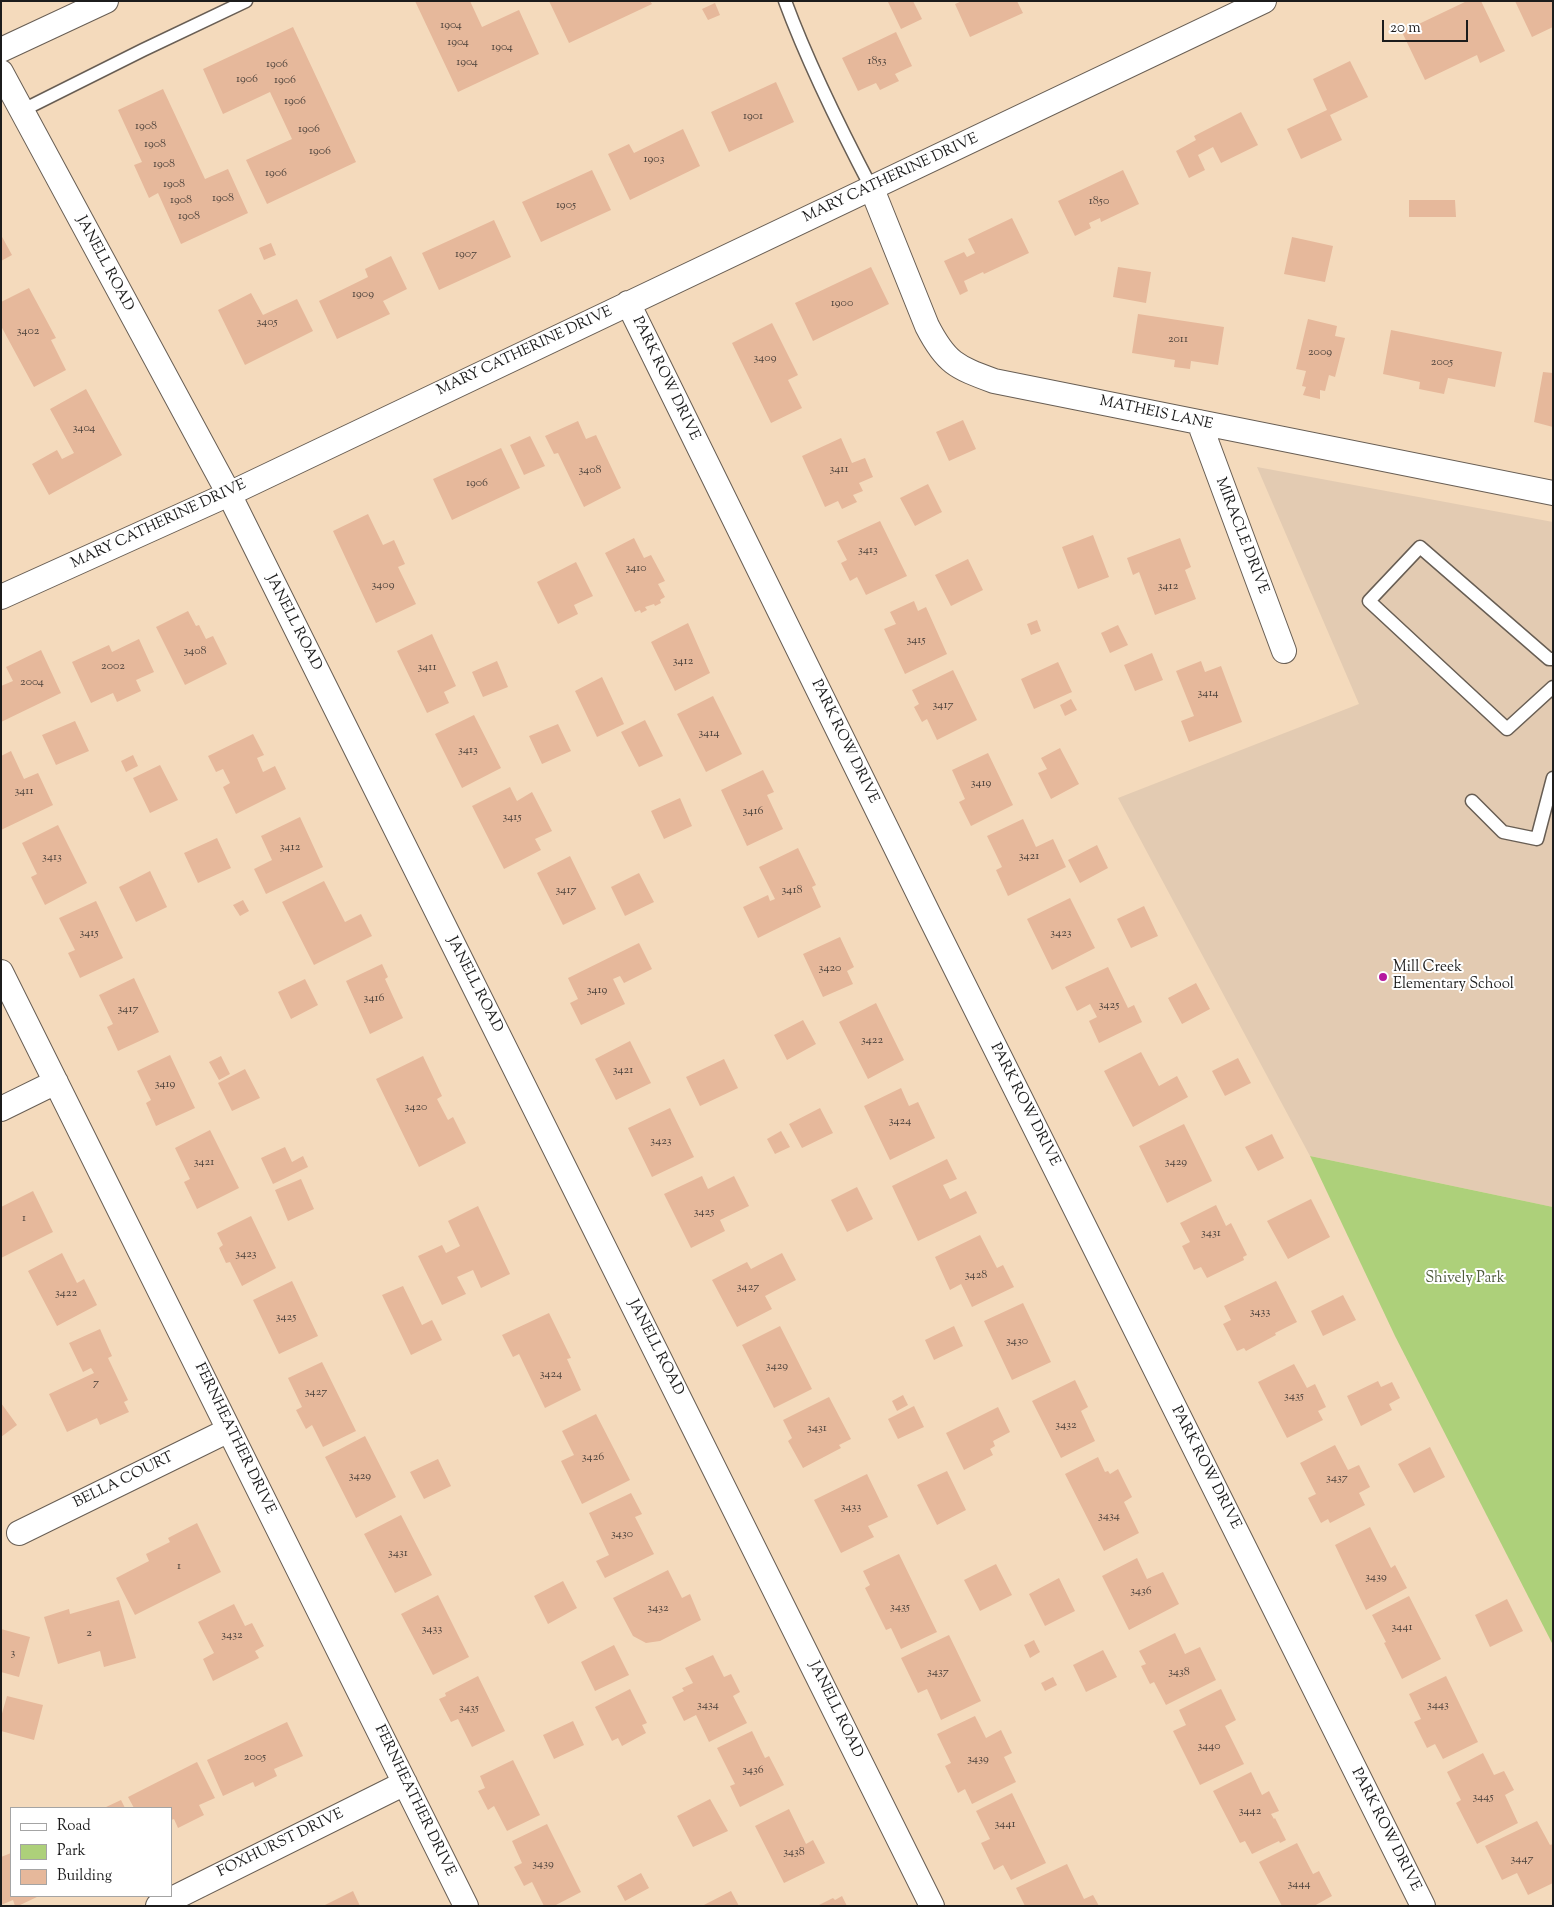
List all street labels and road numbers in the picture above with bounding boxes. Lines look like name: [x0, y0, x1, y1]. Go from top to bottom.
street label: MARY CATHERINE DRIVE: [801, 130, 981, 228]
street label: JANELL ROAD: [71, 213, 137, 315]
street label: MARY CATHERINE DRIVE: [435, 303, 615, 401]
street label: PARK ROW DRIVE: [627, 314, 703, 444]
street label: MATHEIS LANE: [1098, 393, 1214, 435]
street label: MIRACLE DRIVE: [1211, 475, 1271, 597]
street label: MARY CATHERINE DRIVE: [69, 476, 249, 574]
street label: JANELL ROAD: [261, 572, 325, 674]
street label: PARK ROW DRIVE: [806, 677, 882, 807]
street label: JANELL ROAD: [442, 934, 506, 1036]
street label: PARK ROW DRIVE: [985, 1041, 1063, 1169]
street label: JANELL ROAD: [623, 1297, 687, 1399]
street label: FERNHEATHER DRIVE: [190, 1360, 278, 1518]
street label: PARK ROW DRIVE: [1166, 1404, 1244, 1532]
street label: BELLA COURT: [71, 1449, 177, 1513]
street label: JANELL ROAD: [804, 1659, 866, 1761]
street label: FERNHEATHER DRIVE: [370, 1722, 458, 1880]
street label: PARK ROW DRIVE: [1346, 1766, 1424, 1894]
street label: FOXHURST DRIVE: [215, 1806, 347, 1882]

